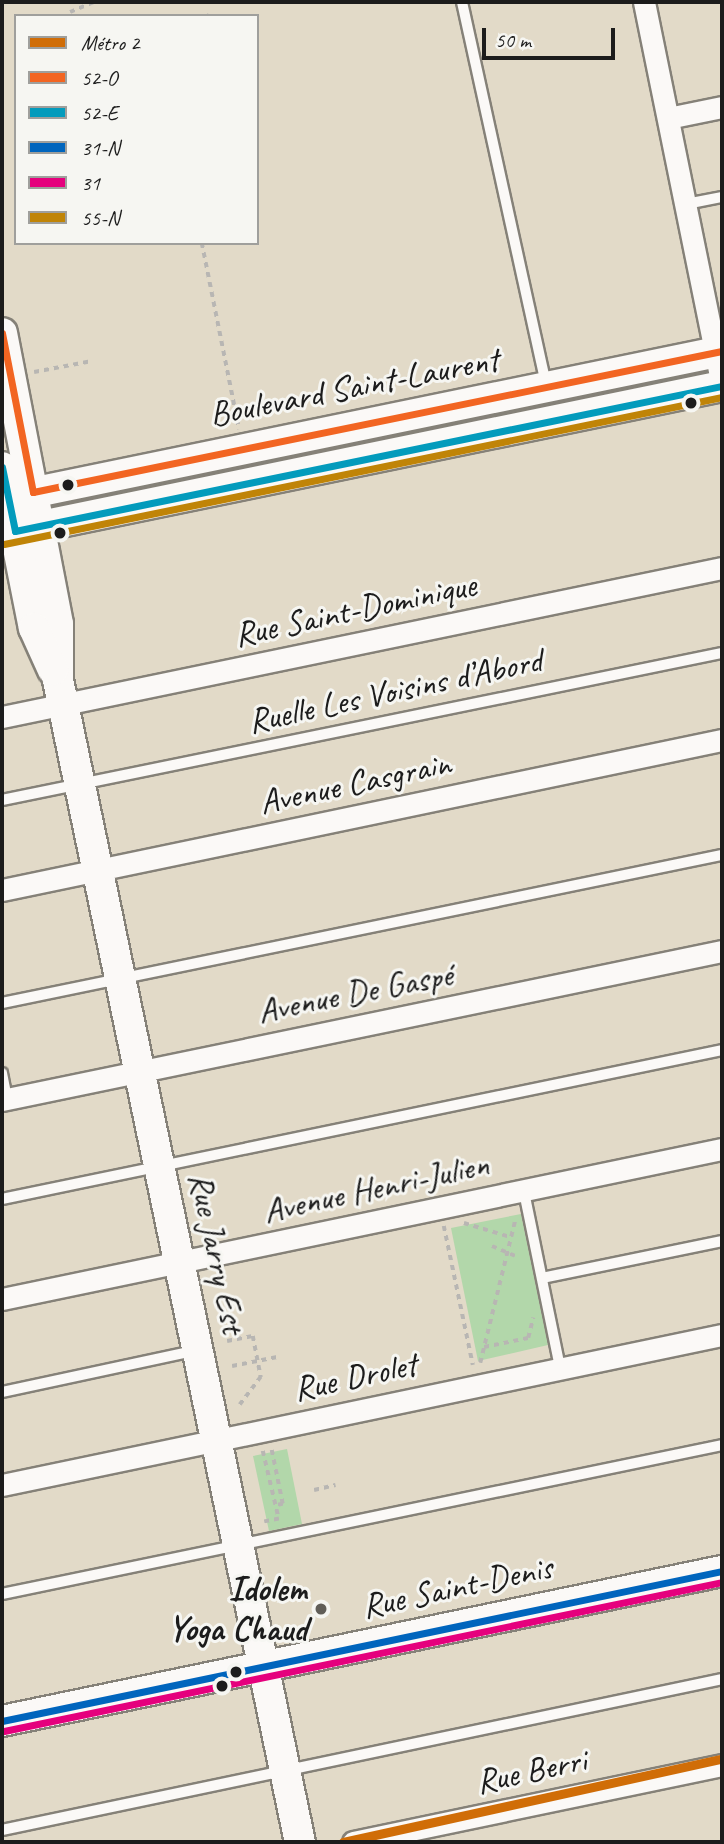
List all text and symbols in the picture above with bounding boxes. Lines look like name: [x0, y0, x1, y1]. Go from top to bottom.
legend: [14, 14, 259, 245]
scale bar: [486, 14, 619, 58]
text: 50 m: [495, 27, 531, 53]
text: Métro 2: [81, 30, 139, 56]
text: 52-O: [81, 65, 117, 91]
text: 52-E: [81, 100, 118, 126]
text: 31-N: [81, 135, 119, 161]
text: 31: [81, 170, 100, 196]
text: 55-N: [81, 205, 119, 231]
street label: Boulevard Saint-Laurent: [206, 338, 502, 436]
unlabelled marker: [684, 396, 698, 410]
unlabelled marker: [61, 478, 75, 492]
unlabelled marker: [53, 526, 67, 540]
street label: Rue Saint-Dominique: [230, 564, 480, 656]
street label: Ruelle Les Voisins d’Abord: [244, 639, 546, 743]
street label: Avenue Casgrain: [256, 742, 454, 824]
street label: Avenue De Gaspé: [254, 953, 456, 1033]
street label: Avenue Henri-Julien: [260, 1144, 492, 1232]
street label: Rue Jarry Est: [179, 1169, 255, 1337]
street label: Rue Drolet: [290, 1343, 420, 1411]
street label: Rue Saint-Denis: [358, 1546, 556, 1628]
place label: Idolem Yoga Chaud: [167, 1568, 307, 1650]
marker: Idolem Yoga Chaud: [313, 1601, 329, 1617]
unlabelled marker: [229, 1665, 243, 1679]
unlabelled marker: [215, 1679, 229, 1693]
street label: Rue Berri: [472, 1739, 590, 1803]

